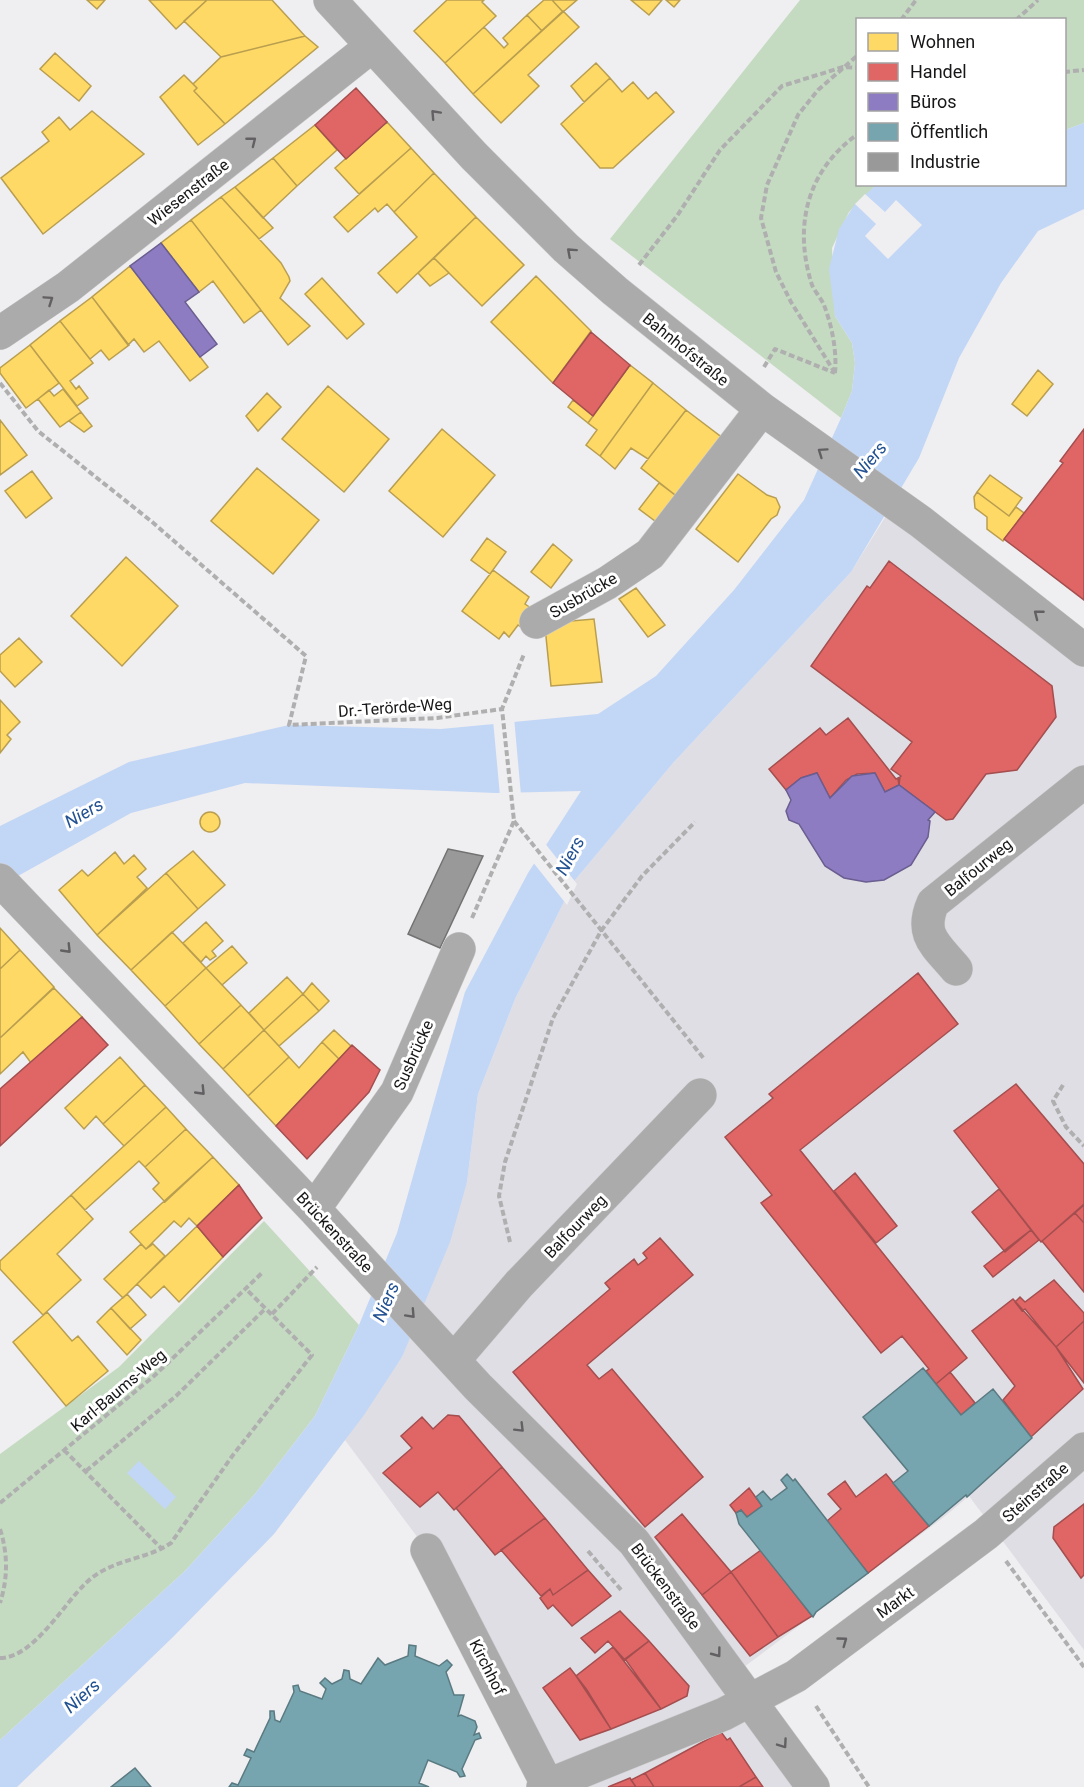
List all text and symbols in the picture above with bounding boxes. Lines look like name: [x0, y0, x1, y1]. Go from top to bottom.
legend: [856, 18, 1066, 186]
text: Wohnen: [910, 31, 975, 52]
text: Handel: [910, 61, 967, 82]
text: Büros: [910, 91, 957, 112]
one-way arrow: [431, 110, 442, 121]
text: Öffentlich: [910, 121, 988, 142]
one-way arrow: [245, 138, 256, 149]
text: Industrie: [910, 151, 980, 172]
street label: Wiesenstraße: [144, 155, 233, 230]
one-way arrow: [568, 249, 579, 260]
one-way arrow: [42, 296, 53, 307]
street label: Bahnhofstraße: [639, 309, 733, 390]
water label: Niers: [848, 437, 891, 482]
one-way arrow: [818, 448, 829, 459]
street label: Susbrücke: [546, 569, 620, 622]
one-way arrow: [1034, 611, 1045, 622]
street label: Dr.-Terörde-Weg: [338, 694, 452, 721]
water label: Niers: [61, 793, 107, 832]
water label: Niers: [551, 833, 588, 879]
street label: Balfourweg: [941, 834, 1016, 900]
one-way arrow: [60, 943, 71, 953]
street label: Susbrücke: [390, 1017, 437, 1093]
one-way arrow: [194, 1083, 205, 1094]
street label: Brückenstraße: [293, 1188, 377, 1277]
street label: Balfourweg: [540, 1191, 610, 1262]
water label: Niers: [368, 1279, 403, 1325]
one-way arrow: [404, 1307, 415, 1317]
street label: Karl-Baums-Weg: [67, 1345, 170, 1436]
one-way arrow: [512, 1421, 523, 1432]
street label: Steinstraße: [998, 1459, 1072, 1526]
street label: Brückenstraße: [627, 1539, 704, 1633]
street label: Markt: [873, 1583, 918, 1622]
street label: Kirchhof: [465, 1636, 510, 1699]
one-way arrow: [836, 1637, 847, 1648]
one-way arrow: [710, 1647, 721, 1658]
water label: Niers: [59, 1674, 104, 1717]
one-way arrow: [776, 1737, 787, 1748]

